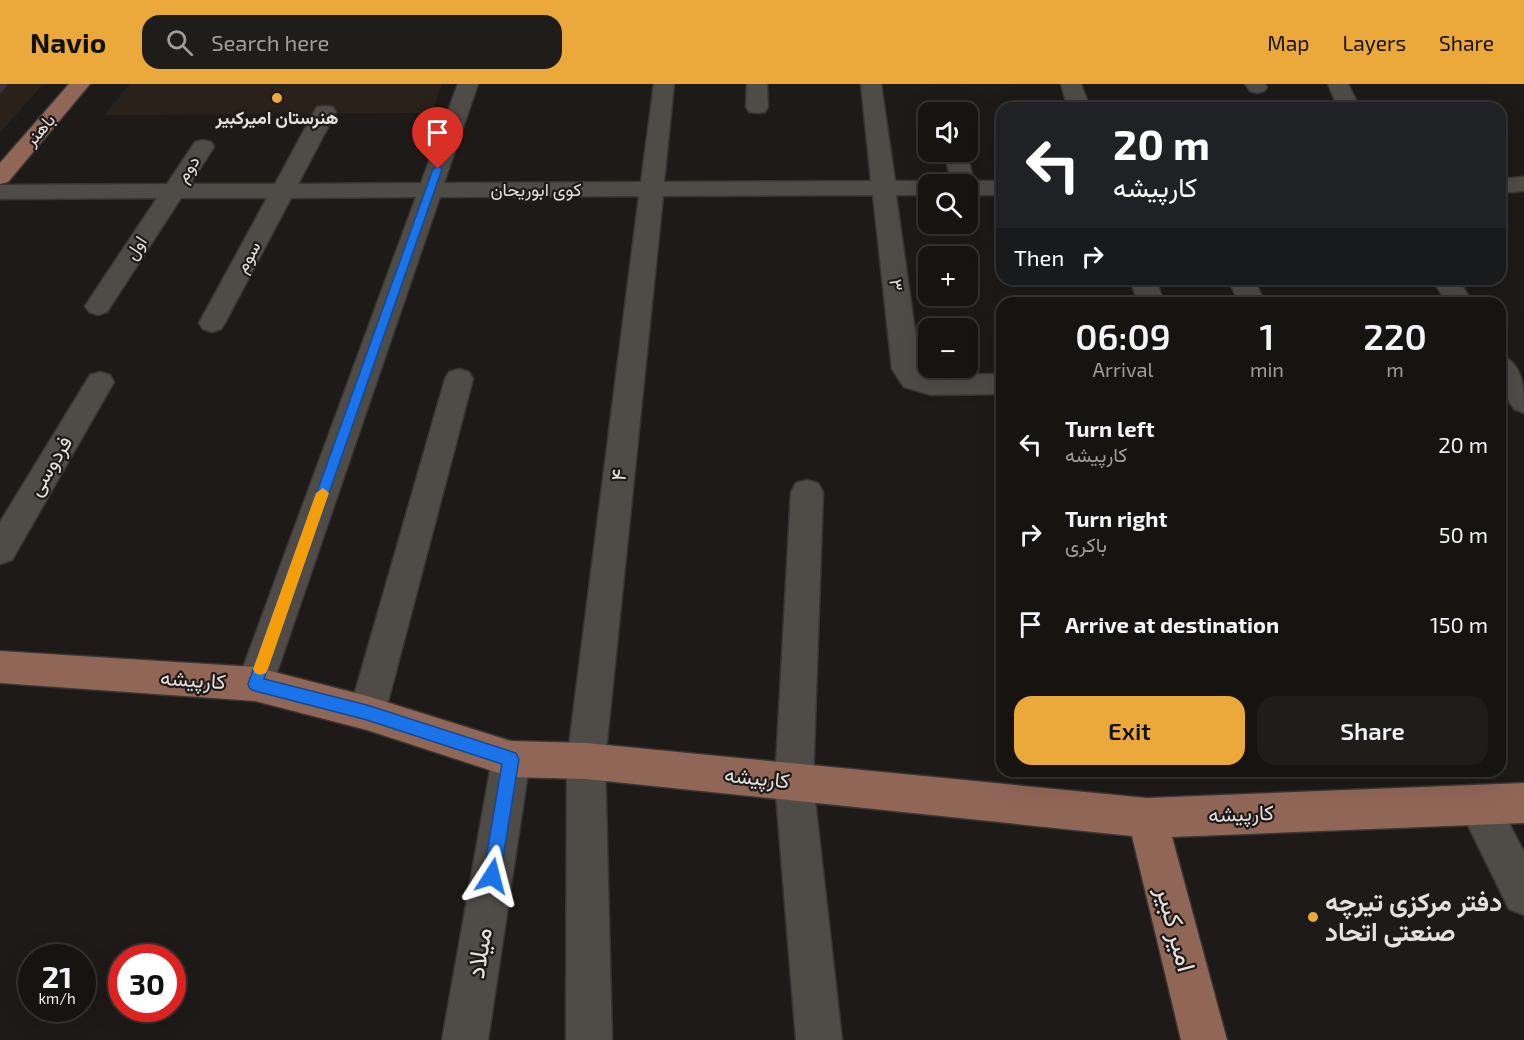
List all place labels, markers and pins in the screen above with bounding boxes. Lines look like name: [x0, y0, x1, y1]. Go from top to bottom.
marker: هنرستان امیرکبیر: [270, 91, 284, 105]
place label: هنرستان امیرکبیر: [215, 106, 338, 129]
pin: [412, 107, 463, 169]
place label: دفتر مرکزی تیرچه صنعتی اتحاد: [1325, 885, 1502, 948]
marker: دفتر مرکزی تیرچه صنعتی اتحاد: [1306, 910, 1320, 924]

